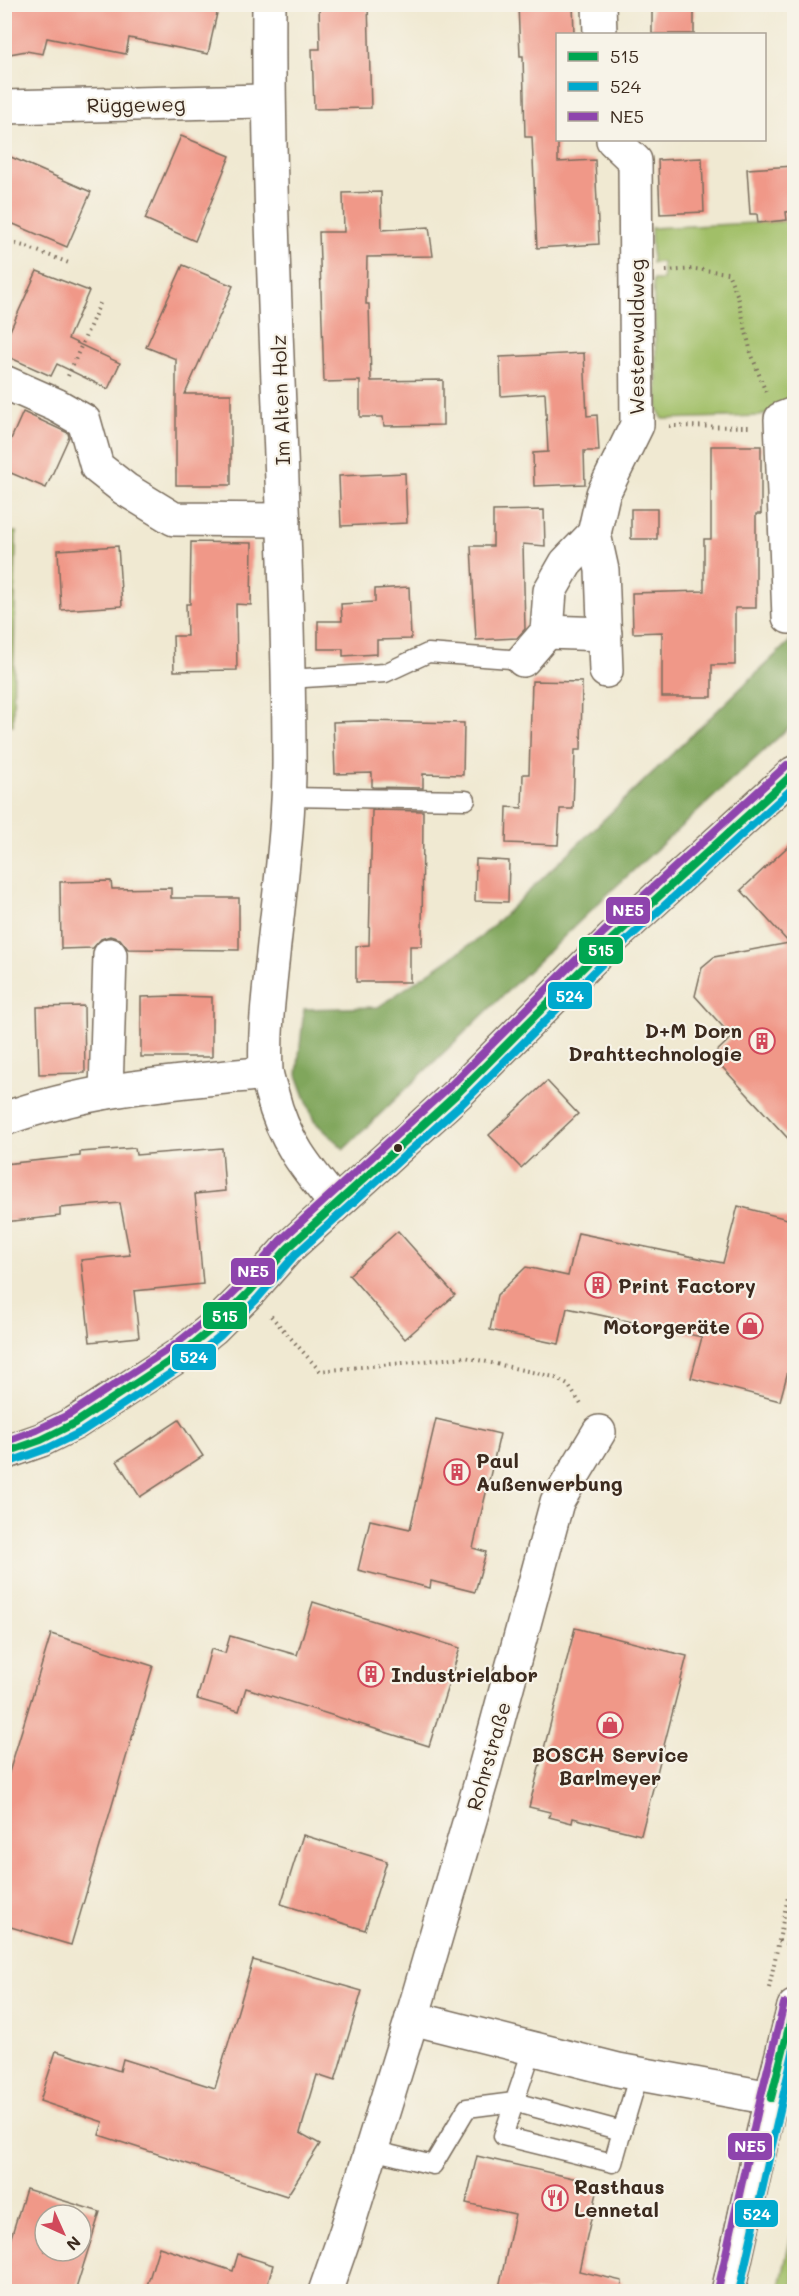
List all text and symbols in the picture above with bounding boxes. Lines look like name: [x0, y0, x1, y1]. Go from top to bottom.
legend: [556, 33, 766, 141]
text: 515: [610, 44, 639, 68]
text: 524: [610, 74, 642, 98]
street label: Rüggeweg: [86, 90, 186, 118]
text: NE5: [610, 104, 644, 128]
street label: Westerwaldweg: [623, 259, 649, 415]
street label: Im Alten Holz: [265, 334, 295, 466]
line badge: NE5: [605, 896, 651, 925]
text: NE5: [612, 899, 644, 920]
line badge: 515: [578, 936, 624, 965]
text: 515: [588, 939, 614, 960]
line badge: 524: [547, 981, 593, 1010]
text: 524: [556, 985, 584, 1006]
place label: D+M Dorn Drahttechnologie: [568, 1017, 742, 1066]
building icon: D+M Dorn Drahttechnologie: [747, 1026, 777, 1056]
unlabelled marker: [392, 1142, 404, 1154]
line badge: NE5: [230, 1257, 276, 1286]
text: NE5: [237, 1260, 269, 1281]
building icon: Print Factory: [583, 1270, 613, 1300]
place label: Print Factory: [618, 1272, 756, 1298]
line badge: 515: [202, 1301, 248, 1330]
text: 515: [212, 1305, 238, 1326]
shop icon: Motorgeräte: [735, 1311, 765, 1341]
place label: Motorgeräte: [603, 1313, 730, 1339]
line badge: 524: [171, 1343, 217, 1371]
text: 524: [180, 1346, 208, 1367]
place label: Paul Außenwerbung: [476, 1447, 623, 1496]
building icon: Paul Außenwerbung: [442, 1457, 472, 1487]
building icon: Industrielabor: [356, 1659, 386, 1689]
place label: Industrielabor: [391, 1661, 538, 1687]
street label: Rohrstraße: [460, 1699, 516, 1813]
shop icon: BOSCH Service Barlmeyer: [595, 1710, 625, 1740]
place label: BOSCH Service Barlmeyer: [532, 1741, 688, 1790]
line badge: NE5: [727, 2132, 773, 2161]
text: NE5: [734, 2135, 766, 2156]
place label: Rasthaus Lennetal: [574, 2173, 665, 2222]
restaurant icon: Rasthaus Lennetal: [540, 2183, 570, 2213]
line badge: 524: [734, 2199, 779, 2228]
north arrow: [33, 2203, 93, 2263]
text: 524: [743, 2203, 771, 2224]
text: N: [62, 2232, 86, 2256]

